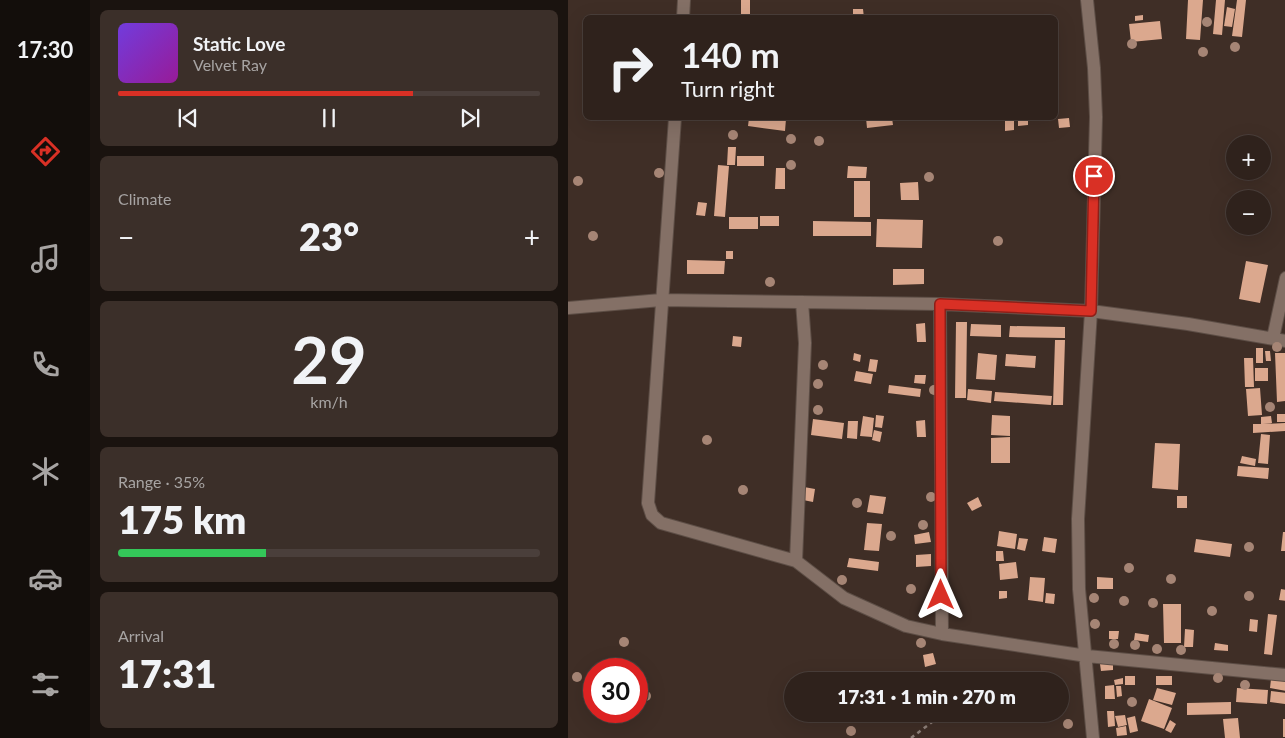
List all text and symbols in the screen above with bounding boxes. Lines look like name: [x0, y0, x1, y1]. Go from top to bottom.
text: Static Love: [193, 32, 285, 55]
text: 140 m: [681, 33, 780, 75]
icon: right: [598, 35, 663, 100]
text: 17:30: [17, 36, 73, 63]
text: Velvet Ray: [193, 55, 267, 74]
text: Turn right: [681, 75, 775, 102]
icon: previous: [174, 104, 202, 132]
icon: pause: [315, 104, 343, 132]
icon: next: [456, 104, 484, 132]
icon: directions: [28, 134, 63, 169]
map controls: [1226, 135, 1271, 235]
button: +: [1226, 135, 1271, 180]
pin: [1073, 155, 1115, 197]
icon: arrive: [1080, 162, 1108, 190]
text: Climate: [118, 189, 171, 208]
button: −: [1226, 190, 1271, 235]
text: 23°: [299, 213, 359, 259]
text: −: [118, 220, 134, 254]
text: +: [524, 220, 540, 254]
icon: music: [28, 241, 63, 276]
text: 29: [291, 320, 367, 398]
icon: phone: [28, 347, 63, 382]
text: km/h: [310, 392, 348, 411]
icon: climate: [28, 454, 63, 489]
text: Range · 35%: [118, 472, 205, 491]
text: 175 km: [118, 496, 246, 542]
icon: car: [28, 561, 63, 596]
position arrow: [914, 568, 966, 620]
text: Arrival: [118, 626, 164, 645]
text: 17:31: [118, 650, 216, 696]
speed limit sign: 30: [583, 658, 648, 723]
icon: filters: [28, 667, 63, 702]
text: 17:31 · 1 min · 270 m: [837, 685, 1016, 708]

